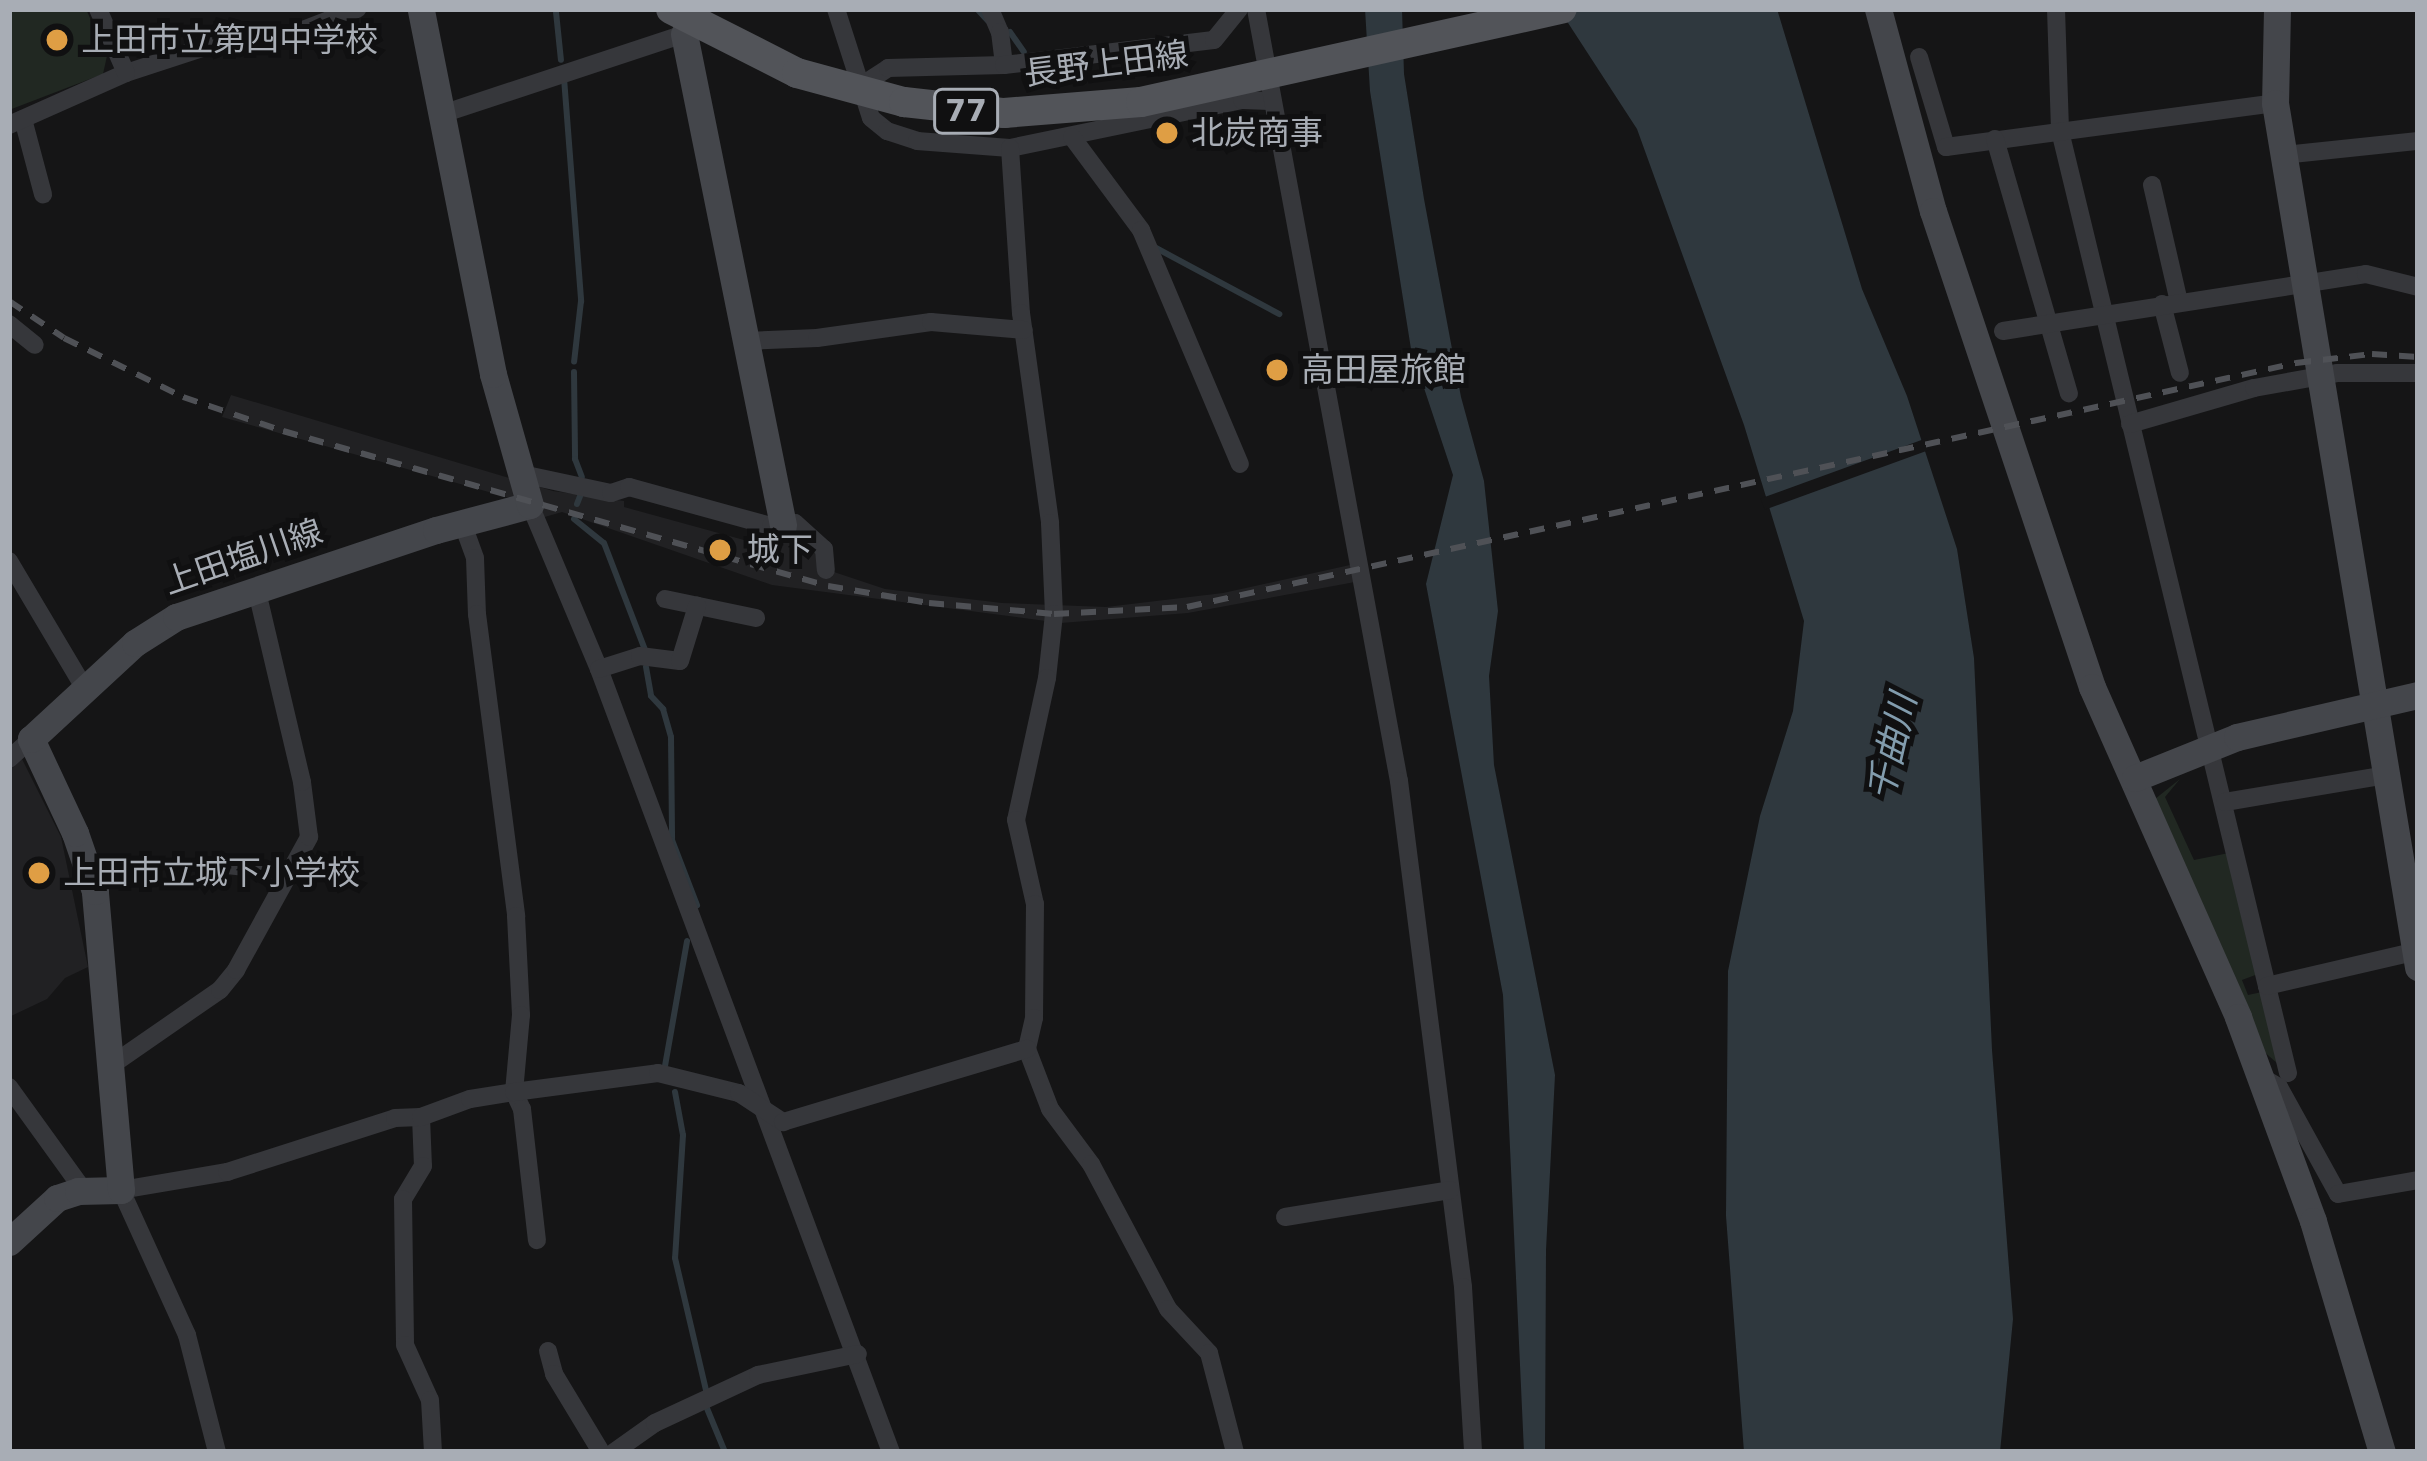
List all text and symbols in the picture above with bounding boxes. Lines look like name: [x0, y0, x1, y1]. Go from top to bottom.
place label: 上田市立第四中学校: [81, 20, 378, 60]
marker: 上田市立第四中学校: [44, 27, 70, 53]
street label: 長野上田線: [1022, 34, 1190, 94]
road number: 77: [933, 87, 999, 135]
place label: 北炭商事: [1191, 113, 1323, 153]
marker: 北炭商事: [1154, 120, 1180, 146]
place label: 高田屋旅館: [1301, 350, 1466, 390]
marker: 高田屋旅館: [1264, 357, 1290, 383]
street label: 上田塩川線: [159, 511, 327, 603]
place label: 城下: [747, 530, 813, 570]
marker: 城下: [704, 534, 736, 566]
water label: 千曲川: [1859, 690, 1925, 804]
place label: 上田市立城下小学校: [63, 853, 360, 893]
marker: 上田市立城下小学校: [26, 860, 52, 886]

